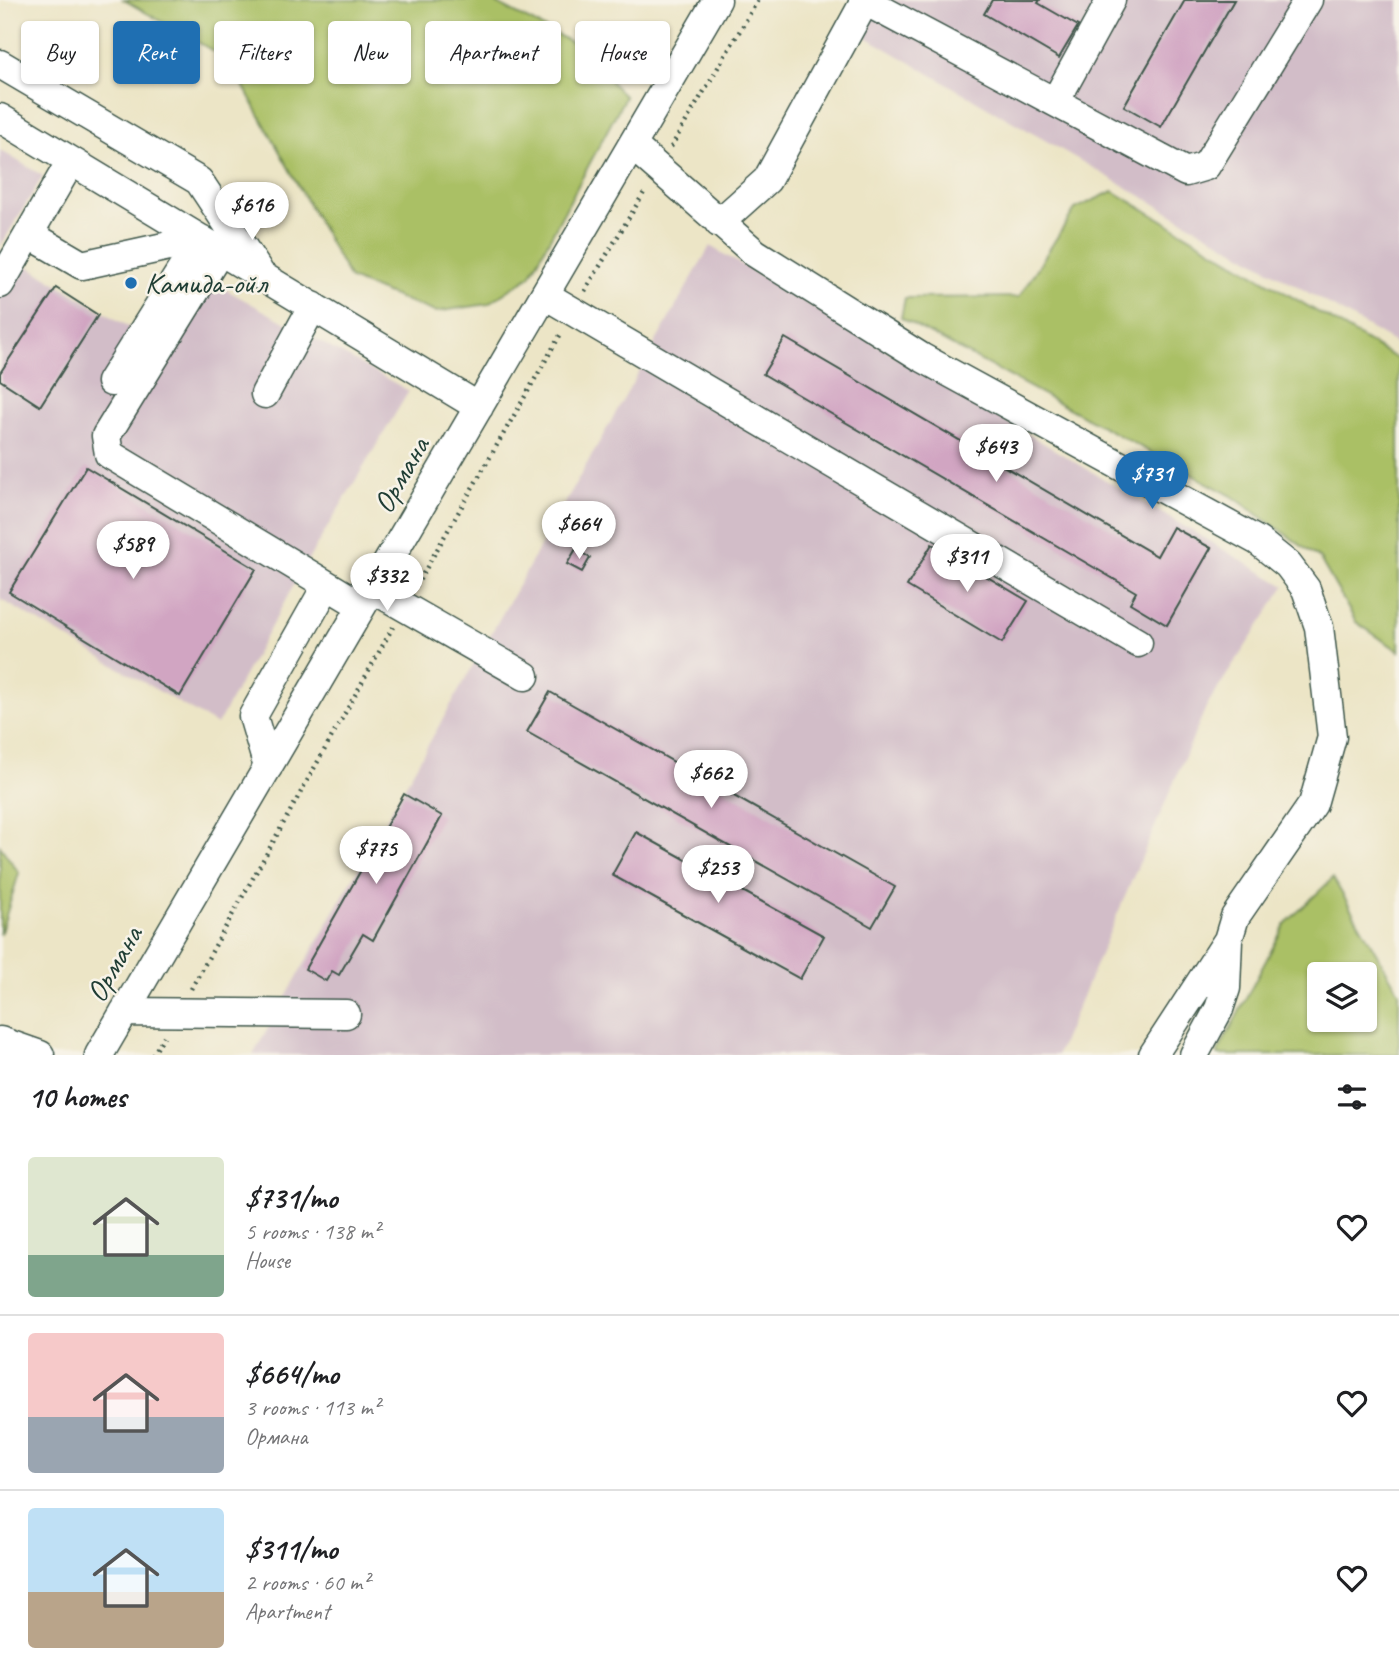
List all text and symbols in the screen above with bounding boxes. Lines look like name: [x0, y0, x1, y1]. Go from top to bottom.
chip: Buy: [21, 21, 99, 84]
chip: Rent: [113, 21, 200, 84]
chip: Filters: [214, 21, 314, 84]
chip: New: [328, 21, 411, 84]
chip: Apartment: [425, 21, 561, 84]
chip: House: [575, 21, 670, 84]
pin: $616: [211, 182, 293, 242]
text: $616: [231, 190, 273, 219]
place label: Камида-ойл: [145, 264, 269, 302]
marker: Камида-ойл: [123, 275, 139, 291]
pin: $643: [955, 424, 1037, 484]
street label: Ормана: [364, 428, 439, 520]
text: $643: [975, 432, 1017, 461]
pin: $731: [1111, 452, 1193, 511]
text: $731: [1131, 459, 1173, 488]
pin: $664: [538, 502, 620, 561]
text: $664: [558, 509, 600, 538]
pin: $589: [92, 522, 174, 581]
text: $589: [113, 529, 153, 558]
pin: $311: [926, 534, 1008, 594]
text: $311: [946, 542, 988, 571]
pin: $332: [346, 554, 428, 613]
text: $332: [366, 561, 408, 590]
pin: $662: [670, 750, 752, 810]
text: $662: [690, 758, 732, 787]
pin: $775: [335, 826, 417, 886]
text: $775: [356, 834, 396, 863]
pin: $253: [677, 846, 759, 905]
text: $253: [697, 853, 739, 882]
street label: Ормана: [77, 917, 152, 1009]
map controls: [1307, 962, 1377, 1032]
button: layers: [1307, 962, 1377, 1032]
text: 10 homes: [28, 1078, 126, 1116]
icon: filters: [1333, 1078, 1371, 1116]
text: $731/mo: [245, 1179, 337, 1217]
icon: home: [84, 1185, 168, 1269]
icon: heart: [1333, 1208, 1371, 1246]
text: 5 rooms · 138 m²: [245, 1217, 380, 1246]
text: House: [245, 1246, 290, 1275]
text: $664/mo: [245, 1355, 339, 1393]
icon: home: [84, 1361, 168, 1445]
icon: heart: [1333, 1384, 1371, 1422]
text: 3 rooms · 113 m²: [245, 1393, 380, 1422]
text: Ормана: [245, 1422, 308, 1451]
text: $311/mo: [245, 1530, 337, 1568]
icon: home: [84, 1536, 168, 1620]
icon: heart: [1333, 1559, 1371, 1597]
text: 2 rooms · 60 m²: [245, 1568, 369, 1597]
text: Apartment: [245, 1597, 330, 1626]

